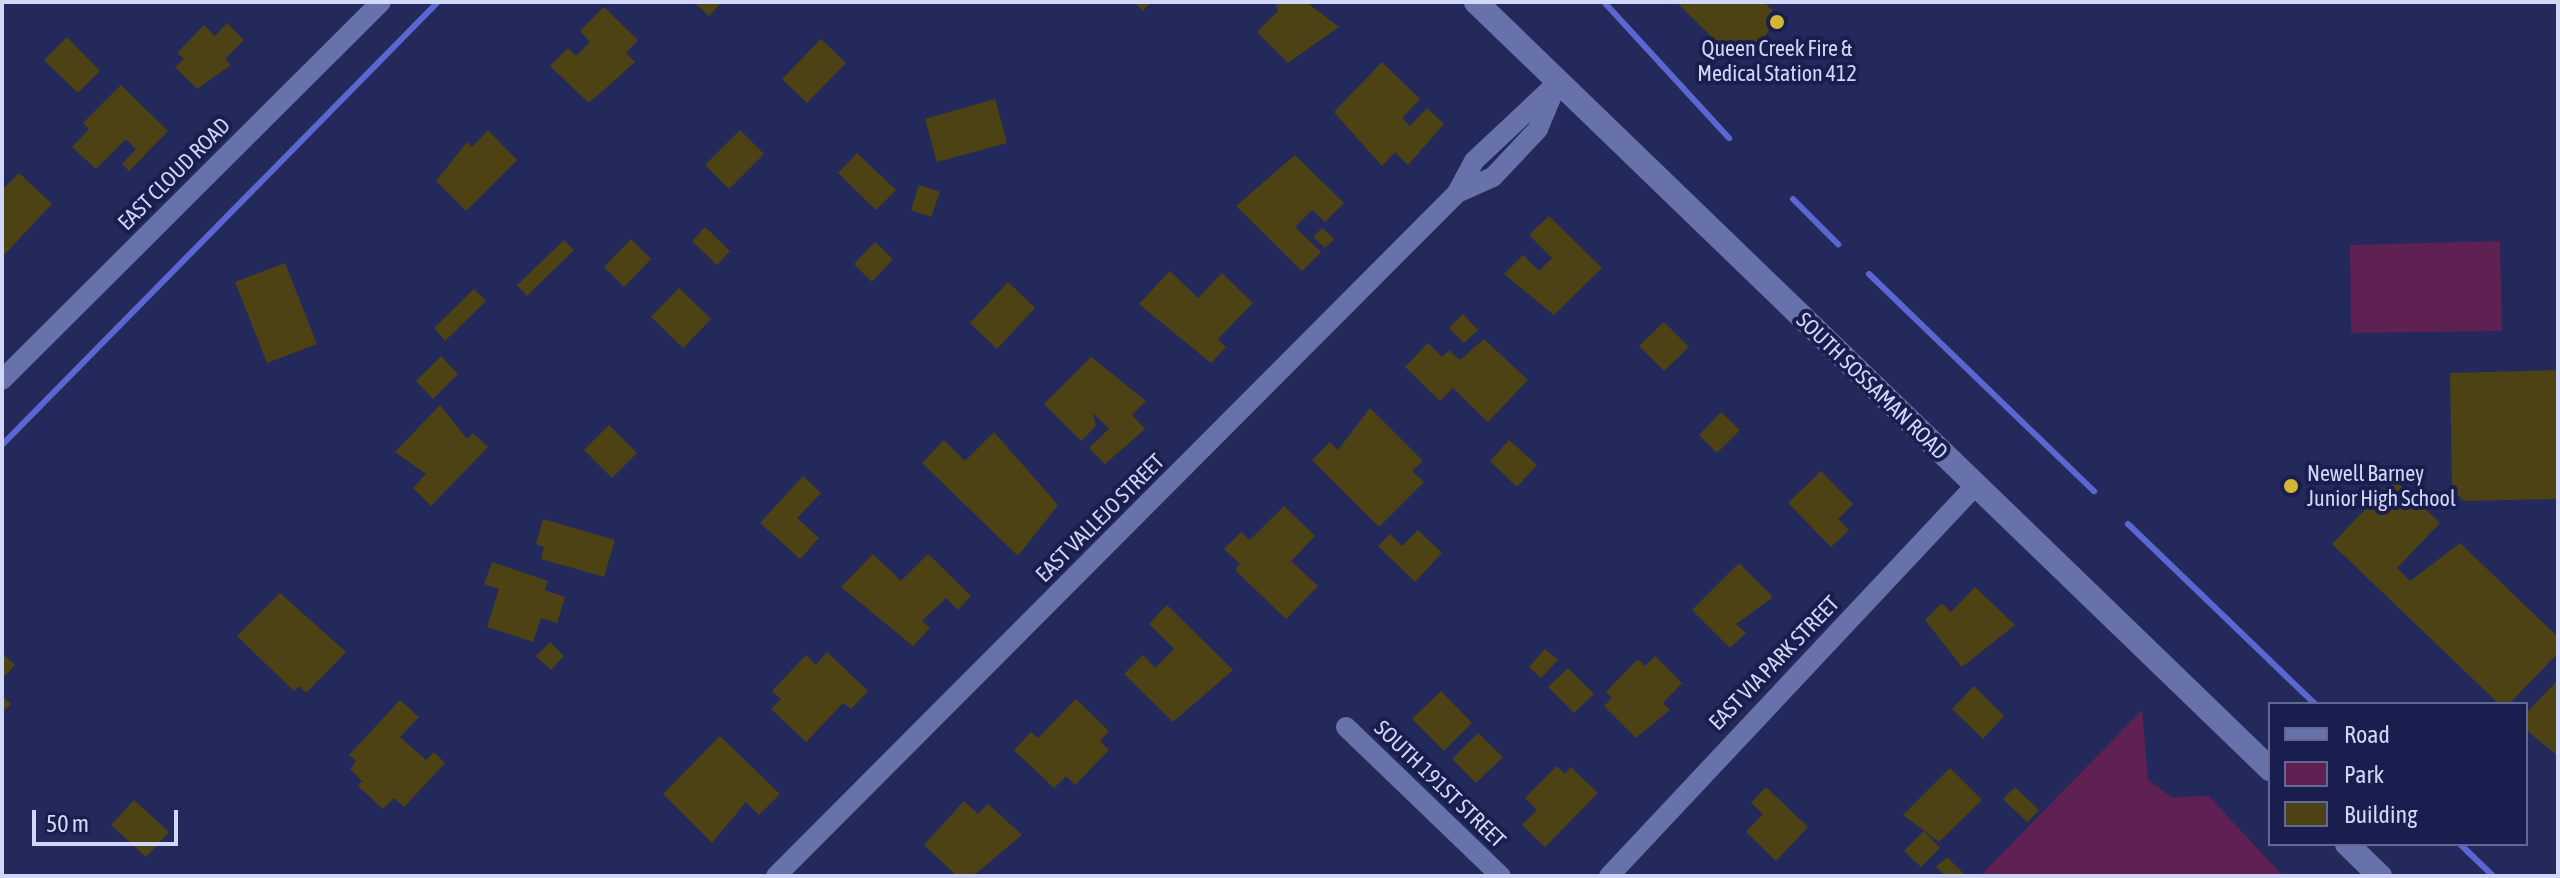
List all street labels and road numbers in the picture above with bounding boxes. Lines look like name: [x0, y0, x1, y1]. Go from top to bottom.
street label: EAST CLOUD ROAD: [112, 112, 236, 236]
street label: SOUTH SOSSAMAN ROAD: [1791, 307, 1953, 465]
street label: EAST VALLEJO STREET: [1030, 448, 1170, 588]
street label: EAST VIA PARK STREET: [1703, 591, 1845, 735]
street label: SOUTH 191ST STREET: [1369, 715, 1511, 853]

